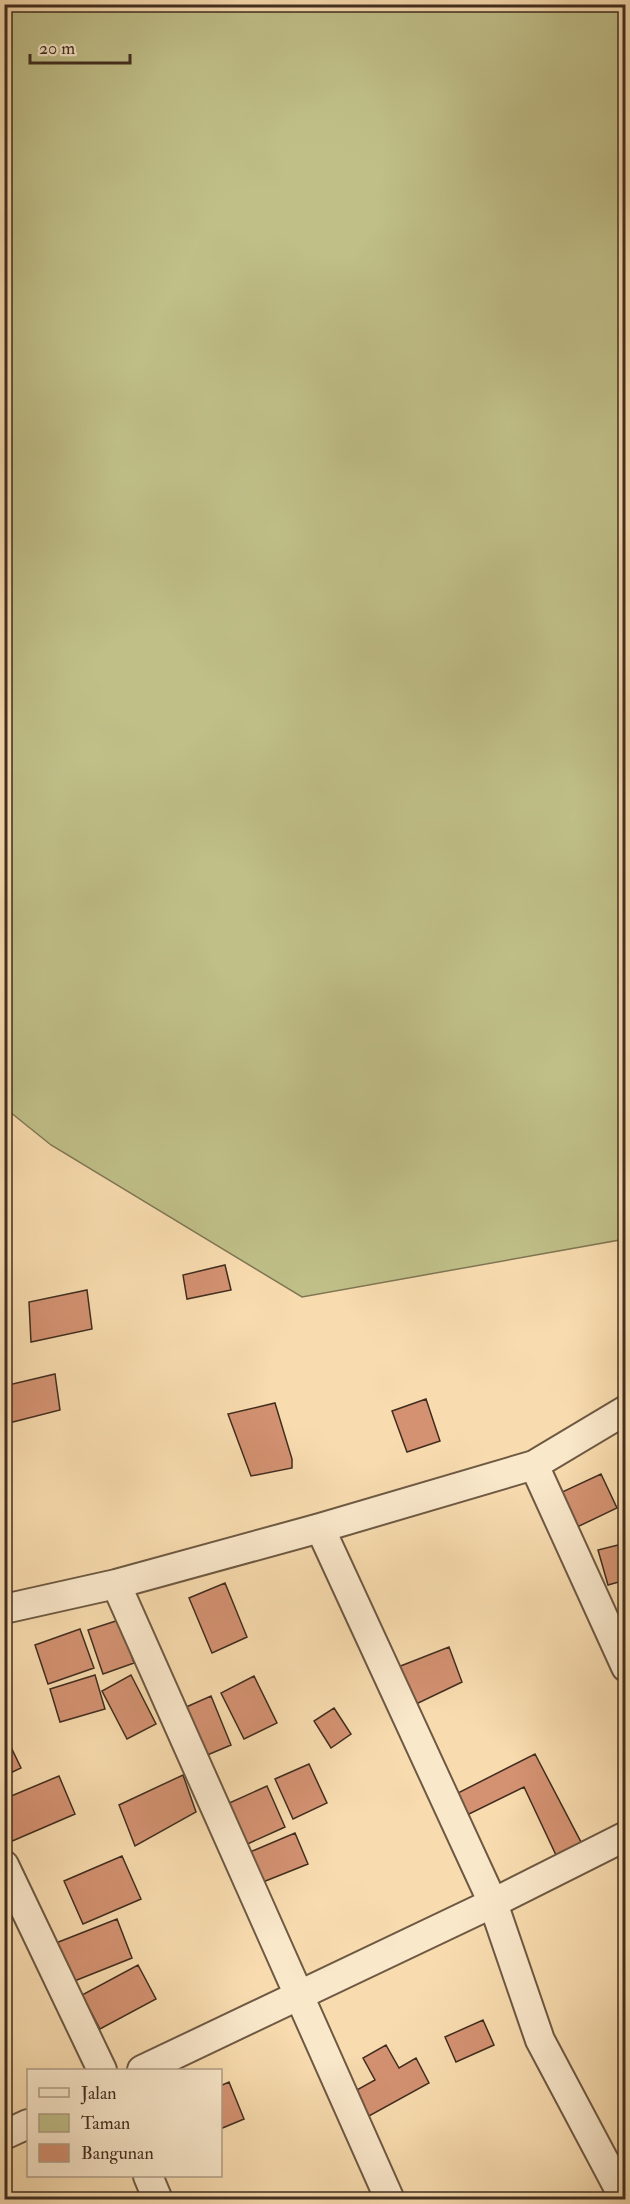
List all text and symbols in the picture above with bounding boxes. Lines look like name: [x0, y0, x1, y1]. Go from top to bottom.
scale bar: [30, 27, 130, 65]
text: 20 m: [39, 37, 75, 60]
legend: [27, 2069, 222, 2177]
text: Jalan: [80, 2082, 117, 2105]
text: Taman: [81, 2112, 130, 2135]
text: Bangunan: [81, 2142, 154, 2165]

